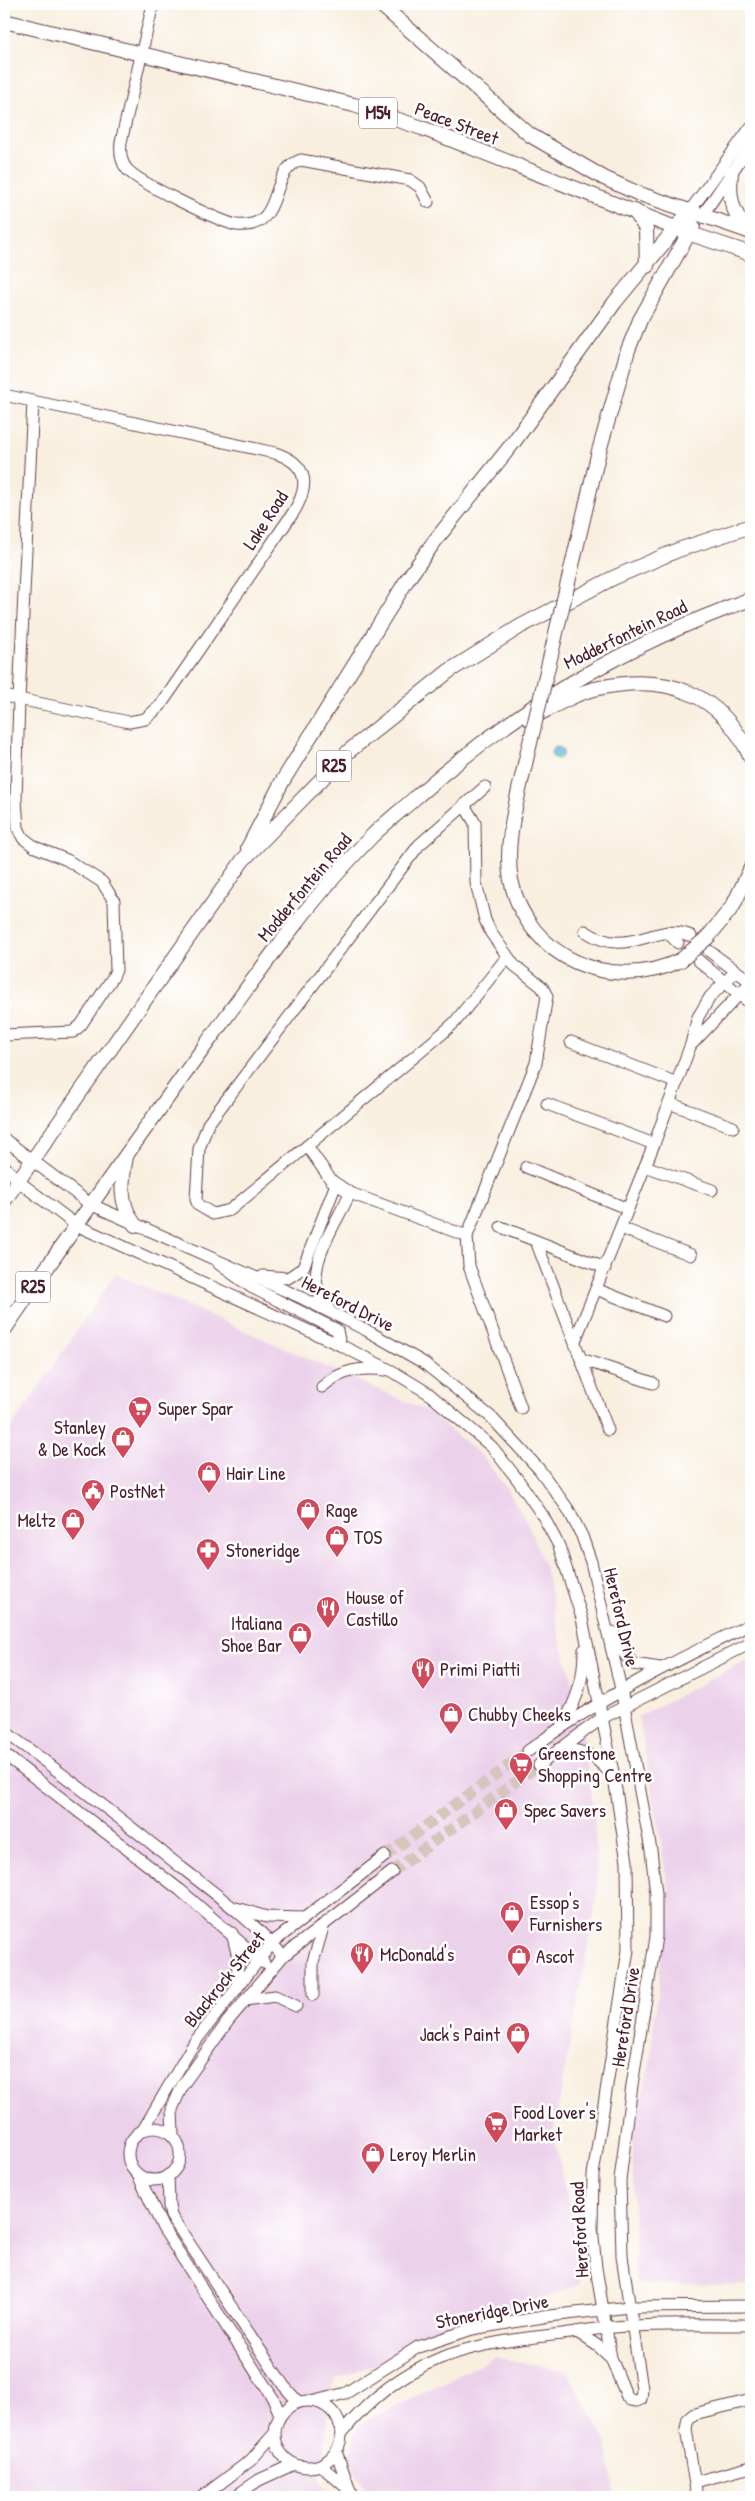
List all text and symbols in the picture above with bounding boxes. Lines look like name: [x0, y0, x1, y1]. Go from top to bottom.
street label: Peace Street: [411, 95, 503, 151]
road number: M54: [359, 98, 397, 128]
street label: Lake Road: [236, 485, 294, 555]
street label: Modderfontein Road: [559, 593, 692, 675]
road number: R25: [316, 750, 352, 781]
street label: Modderfontein Road: [251, 827, 357, 947]
street label: Hereford Drive: [297, 1269, 399, 1338]
road number: R25: [15, 1272, 50, 1302]
supermarket icon: Super Spar: [127, 1395, 153, 1429]
place label: Super Spar: [158, 1395, 234, 1421]
place label: Stanley & De Kock: [38, 1414, 106, 1462]
shop icon: Stanley & De Kock: [110, 1425, 136, 1459]
shop icon: Hair Line: [196, 1460, 222, 1494]
place label: Hair Line: [226, 1460, 286, 1486]
public building icon: PostNet: [80, 1478, 106, 1512]
place label: PostNet: [110, 1478, 165, 1504]
shop icon: Rage: [295, 1497, 321, 1531]
place label: Rage: [326, 1497, 359, 1523]
place label: Meltz: [17, 1507, 56, 1533]
shop icon: Meltz: [60, 1507, 86, 1541]
shop icon: TOS: [324, 1524, 350, 1558]
place label: TOS: [354, 1524, 382, 1550]
pharmacy icon: Stoneridge: [195, 1537, 221, 1571]
place label: Stoneridge: [226, 1537, 301, 1563]
street label: Hereford Drive: [598, 1565, 646, 1669]
place label: House of Castillo: [346, 1584, 404, 1632]
restaurant icon: House of Castillo: [315, 1595, 341, 1629]
place label: Italiana Shoe Bar: [221, 1610, 283, 1658]
shop icon: Italiana Shoe Bar: [287, 1621, 313, 1655]
restaurant icon: Primi Piatti: [410, 1656, 436, 1690]
place label: Primi Piatti: [440, 1656, 520, 1682]
shop icon: Chubby Cheeks: [438, 1701, 464, 1735]
place label: Chubby Cheeks: [468, 1701, 571, 1727]
place label: Greenstone Shopping Centre: [538, 1740, 653, 1788]
supermarket icon: Greenstone Shopping Centre: [508, 1751, 534, 1785]
shop icon: Spec Savers: [493, 1797, 519, 1831]
place label: Spec Savers: [524, 1797, 606, 1823]
place label: Essop's Furnishers: [529, 1889, 602, 1937]
shop icon: Essop's Furnishers: [499, 1900, 525, 1934]
street label: Blackrock Street: [177, 1925, 271, 2032]
restaurant icon: McDonald's: [349, 1941, 375, 1975]
place label: McDonald's: [380, 1941, 454, 1967]
shop icon: Ascot: [506, 1943, 532, 1977]
place label: Ascot: [536, 1943, 575, 1969]
street label: Hereford Drive: [604, 1965, 646, 2069]
place label: Jack's Paint: [419, 2021, 500, 2047]
shop icon: Jack's Paint: [505, 2021, 531, 2055]
place label: Food Lover's Market: [513, 2099, 596, 2147]
supermarket icon: Food Lover's Market: [483, 2110, 509, 2144]
shop icon: Leroy Merlin: [360, 2141, 386, 2175]
place label: Leroy Merlin: [390, 2141, 476, 2167]
street label: Hereford Road: [563, 2181, 594, 2279]
street label: Stoneridge Drive: [433, 2287, 551, 2335]

